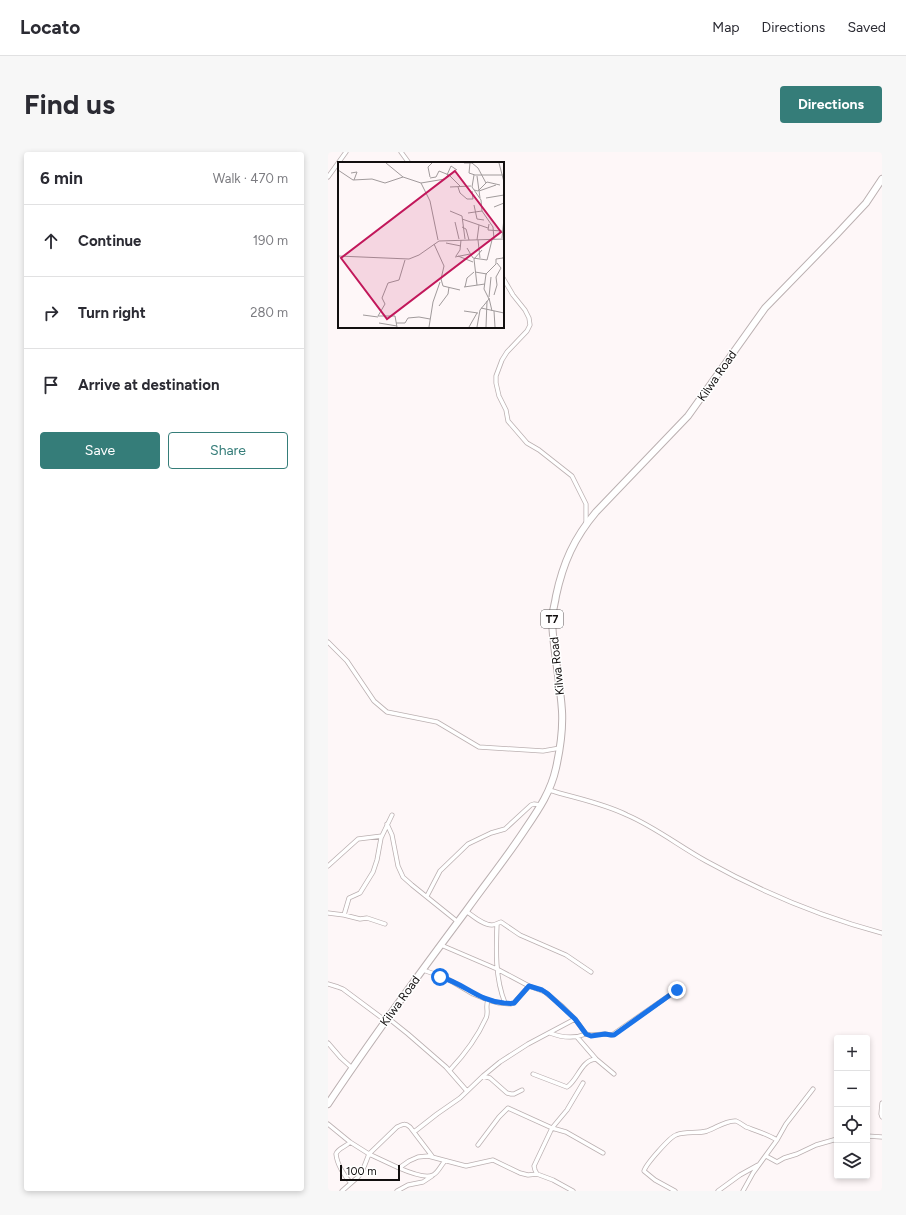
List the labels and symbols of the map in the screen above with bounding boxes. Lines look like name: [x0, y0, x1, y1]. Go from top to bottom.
inset map: [338, 162, 504, 328]
street label: Kilwa Road: [694, 348, 740, 404]
road number: T7: [541, 610, 563, 628]
street label: Kilwa Road: [547, 636, 567, 696]
route start: [431, 968, 449, 986]
street label: Kilwa Road: [377, 973, 423, 1029]
route end: [668, 981, 686, 999]
scale bar: [340, 1163, 400, 1182]

